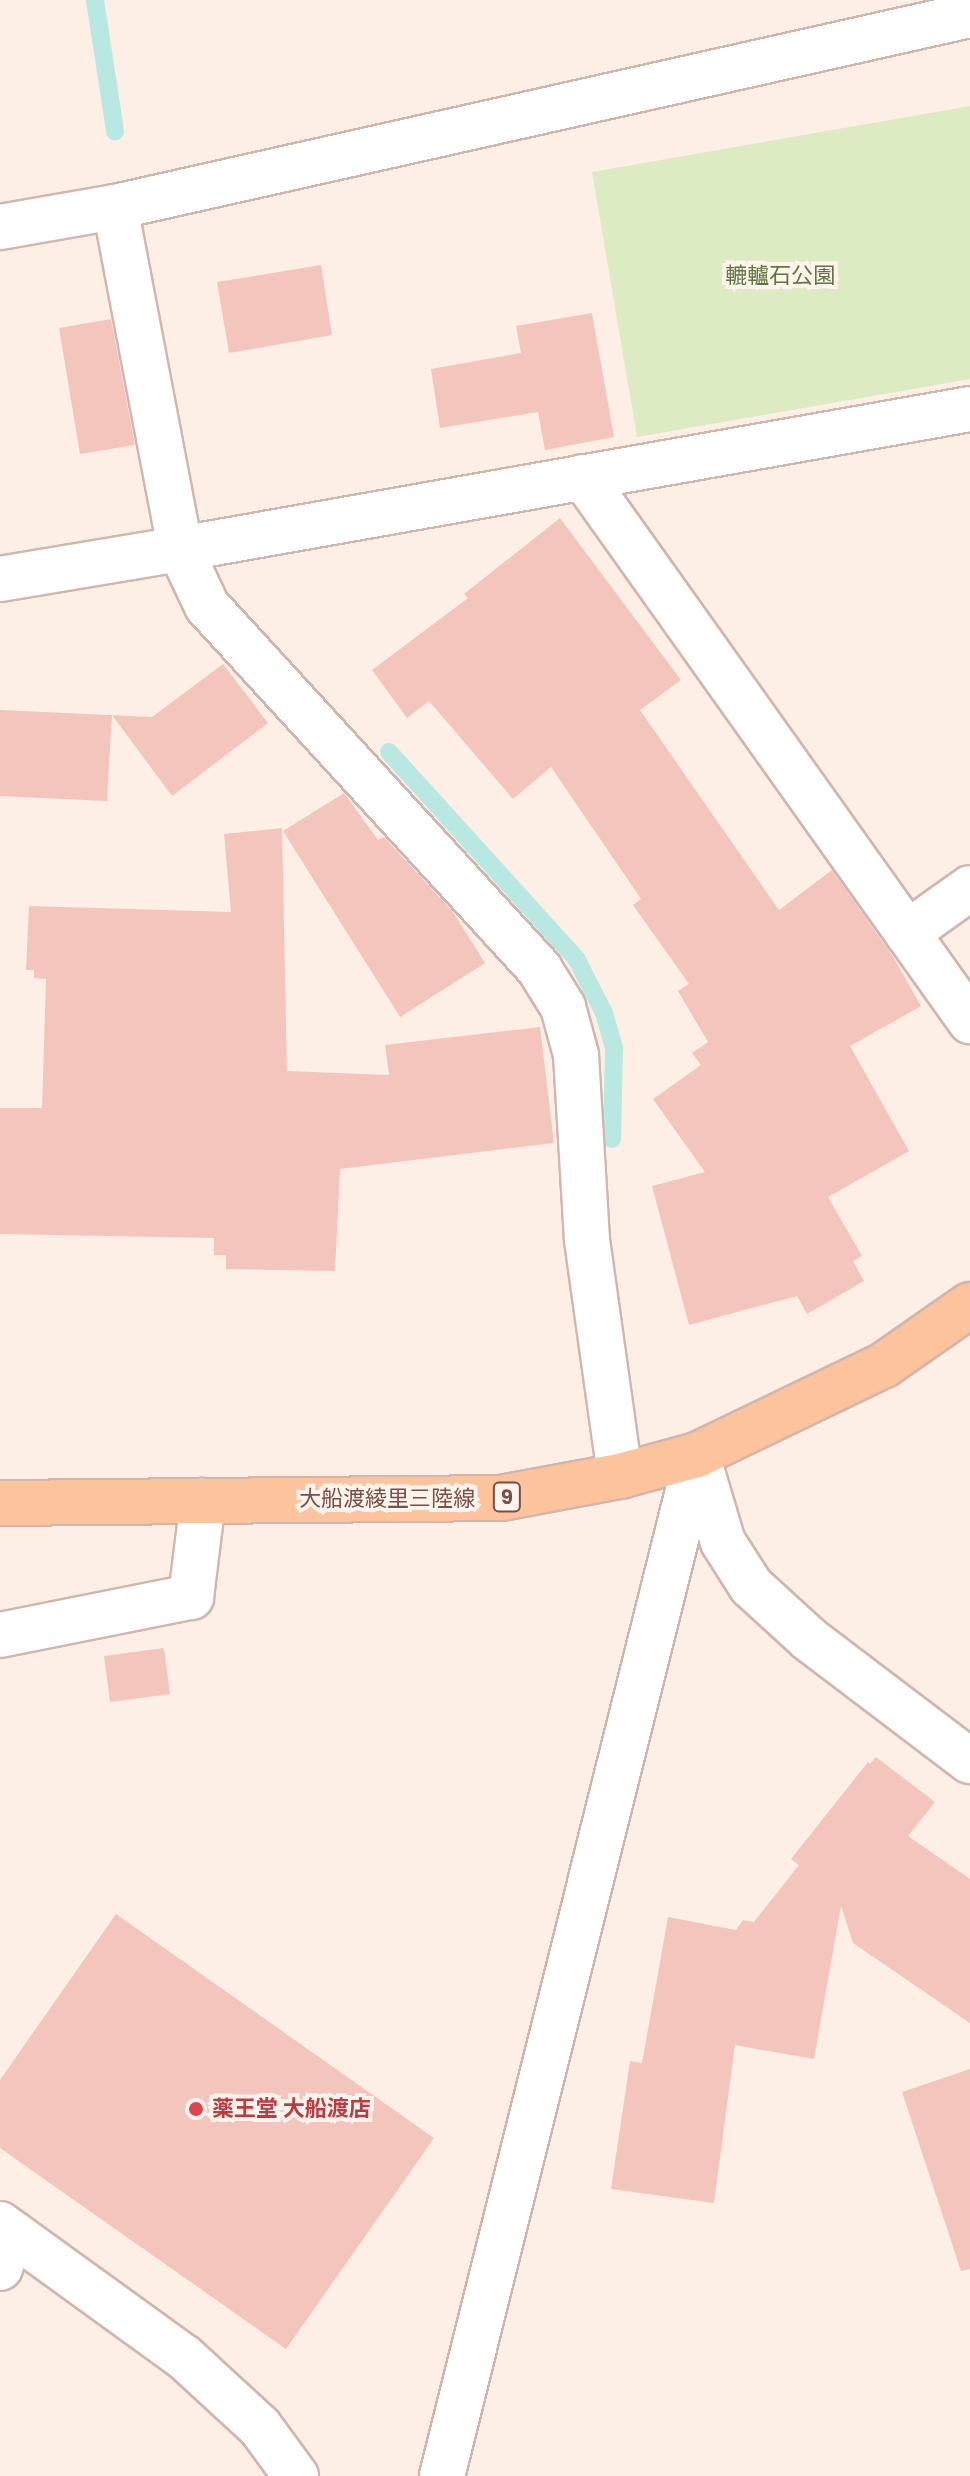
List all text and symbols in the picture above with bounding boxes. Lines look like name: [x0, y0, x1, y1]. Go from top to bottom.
park label: 轆轤石公園: [725, 263, 835, 289]
road number: 9: [491, 1481, 523, 1513]
street label: 大船渡綾里三陸線: [299, 1486, 475, 1512]
place label: 薬王堂 大船渡店: [212, 2096, 371, 2122]
marker: 薬王堂 大船渡店: [187, 2100, 205, 2118]

